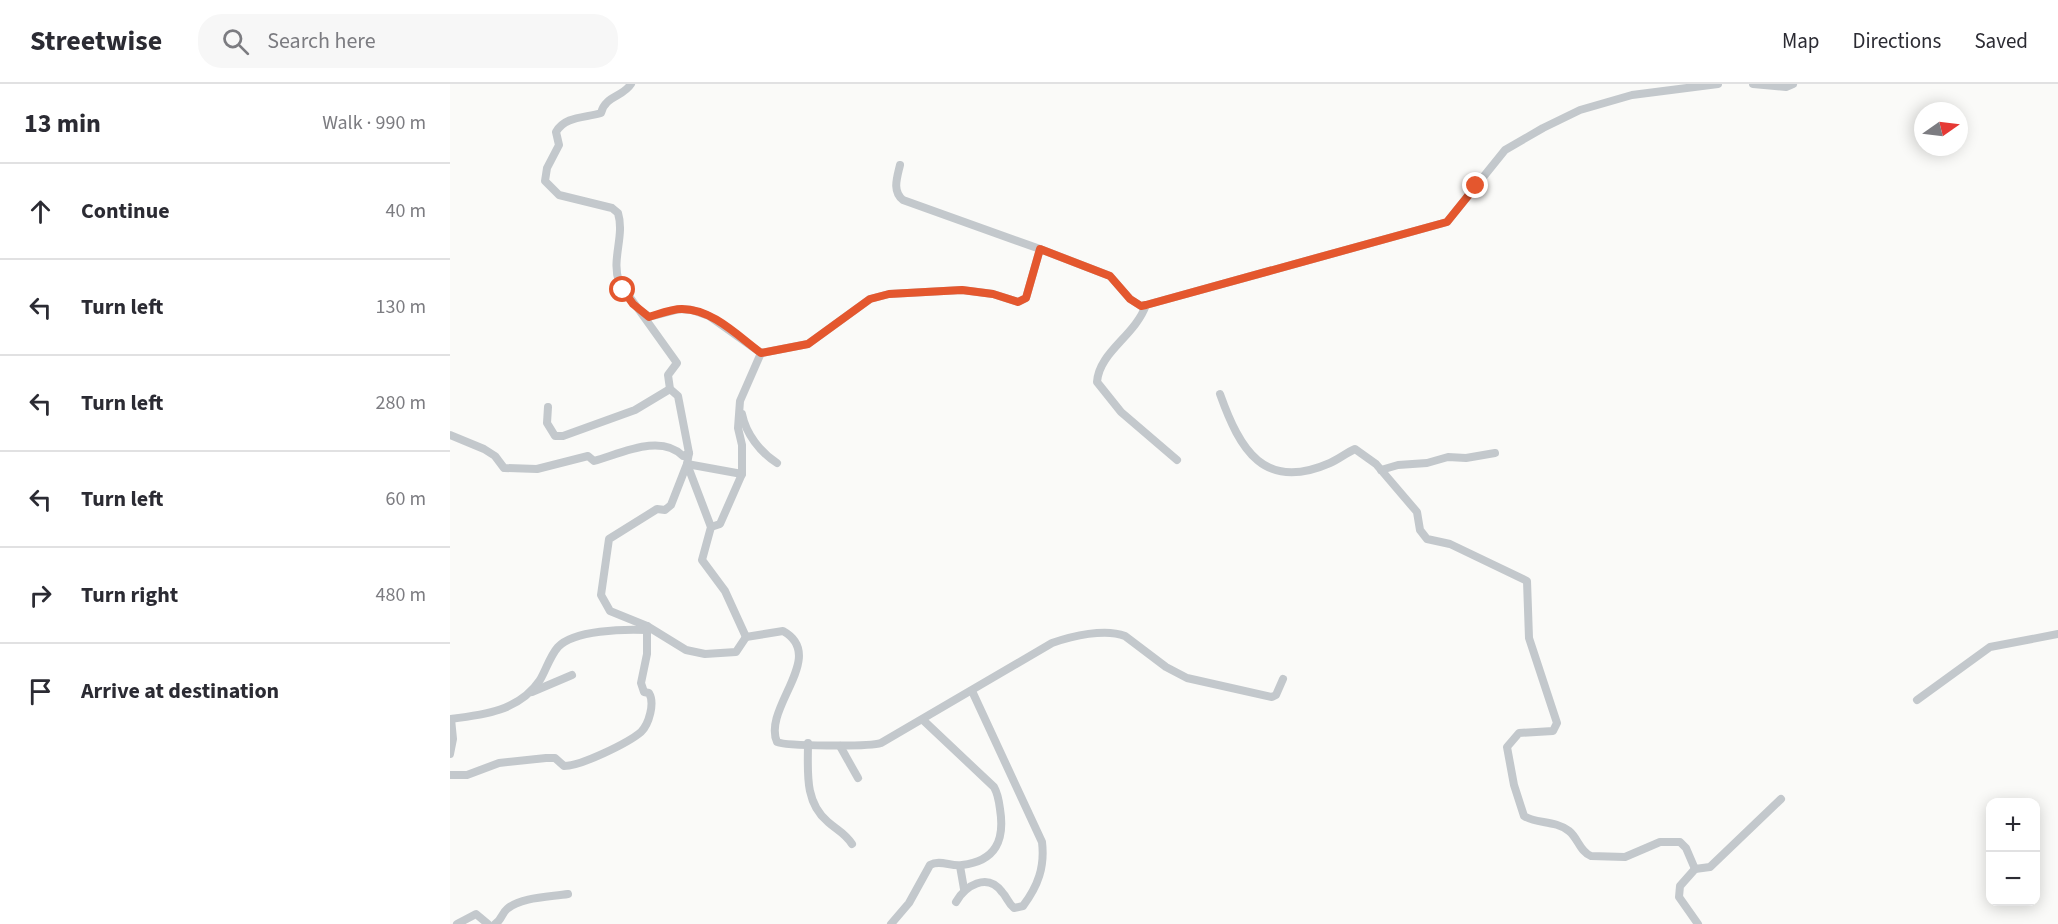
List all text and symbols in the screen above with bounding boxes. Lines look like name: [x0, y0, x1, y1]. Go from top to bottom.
search box: [198, 14, 618, 68]
text: Streetwise: [30, 21, 162, 61]
icon: search: [219, 25, 252, 58]
text: Search here: [267, 25, 376, 57]
text: Map: [1782, 26, 1820, 56]
text: Directions: [1853, 26, 1941, 56]
text: Saved: [1974, 26, 2028, 56]
north arrow: [1914, 102, 1968, 156]
text: 13 min: [24, 105, 101, 142]
text: Walk · 990 m: [322, 109, 426, 137]
route end: [1462, 172, 1488, 198]
icon: ahead: [24, 195, 57, 228]
text: Continue: [81, 195, 170, 227]
text: 40 m: [386, 197, 426, 225]
route start: [609, 276, 635, 302]
icon: left: [24, 291, 57, 324]
text: Turn left: [81, 291, 163, 323]
text: 130 m: [376, 293, 426, 321]
icon: left: [24, 387, 57, 420]
text: Turn left: [81, 387, 163, 419]
text: 280 m: [376, 389, 426, 417]
icon: left: [24, 483, 57, 516]
text: Turn left: [81, 483, 163, 515]
text: 60 m: [386, 485, 426, 513]
icon: right: [24, 579, 57, 612]
text: Turn right: [81, 579, 178, 611]
text: 480 m: [376, 581, 426, 609]
icon: arrive: [24, 675, 57, 708]
text: Arrive at destination: [81, 675, 279, 707]
map controls: [1986, 798, 2040, 906]
button: +: [1986, 798, 2040, 852]
button: −: [1986, 852, 2040, 906]

